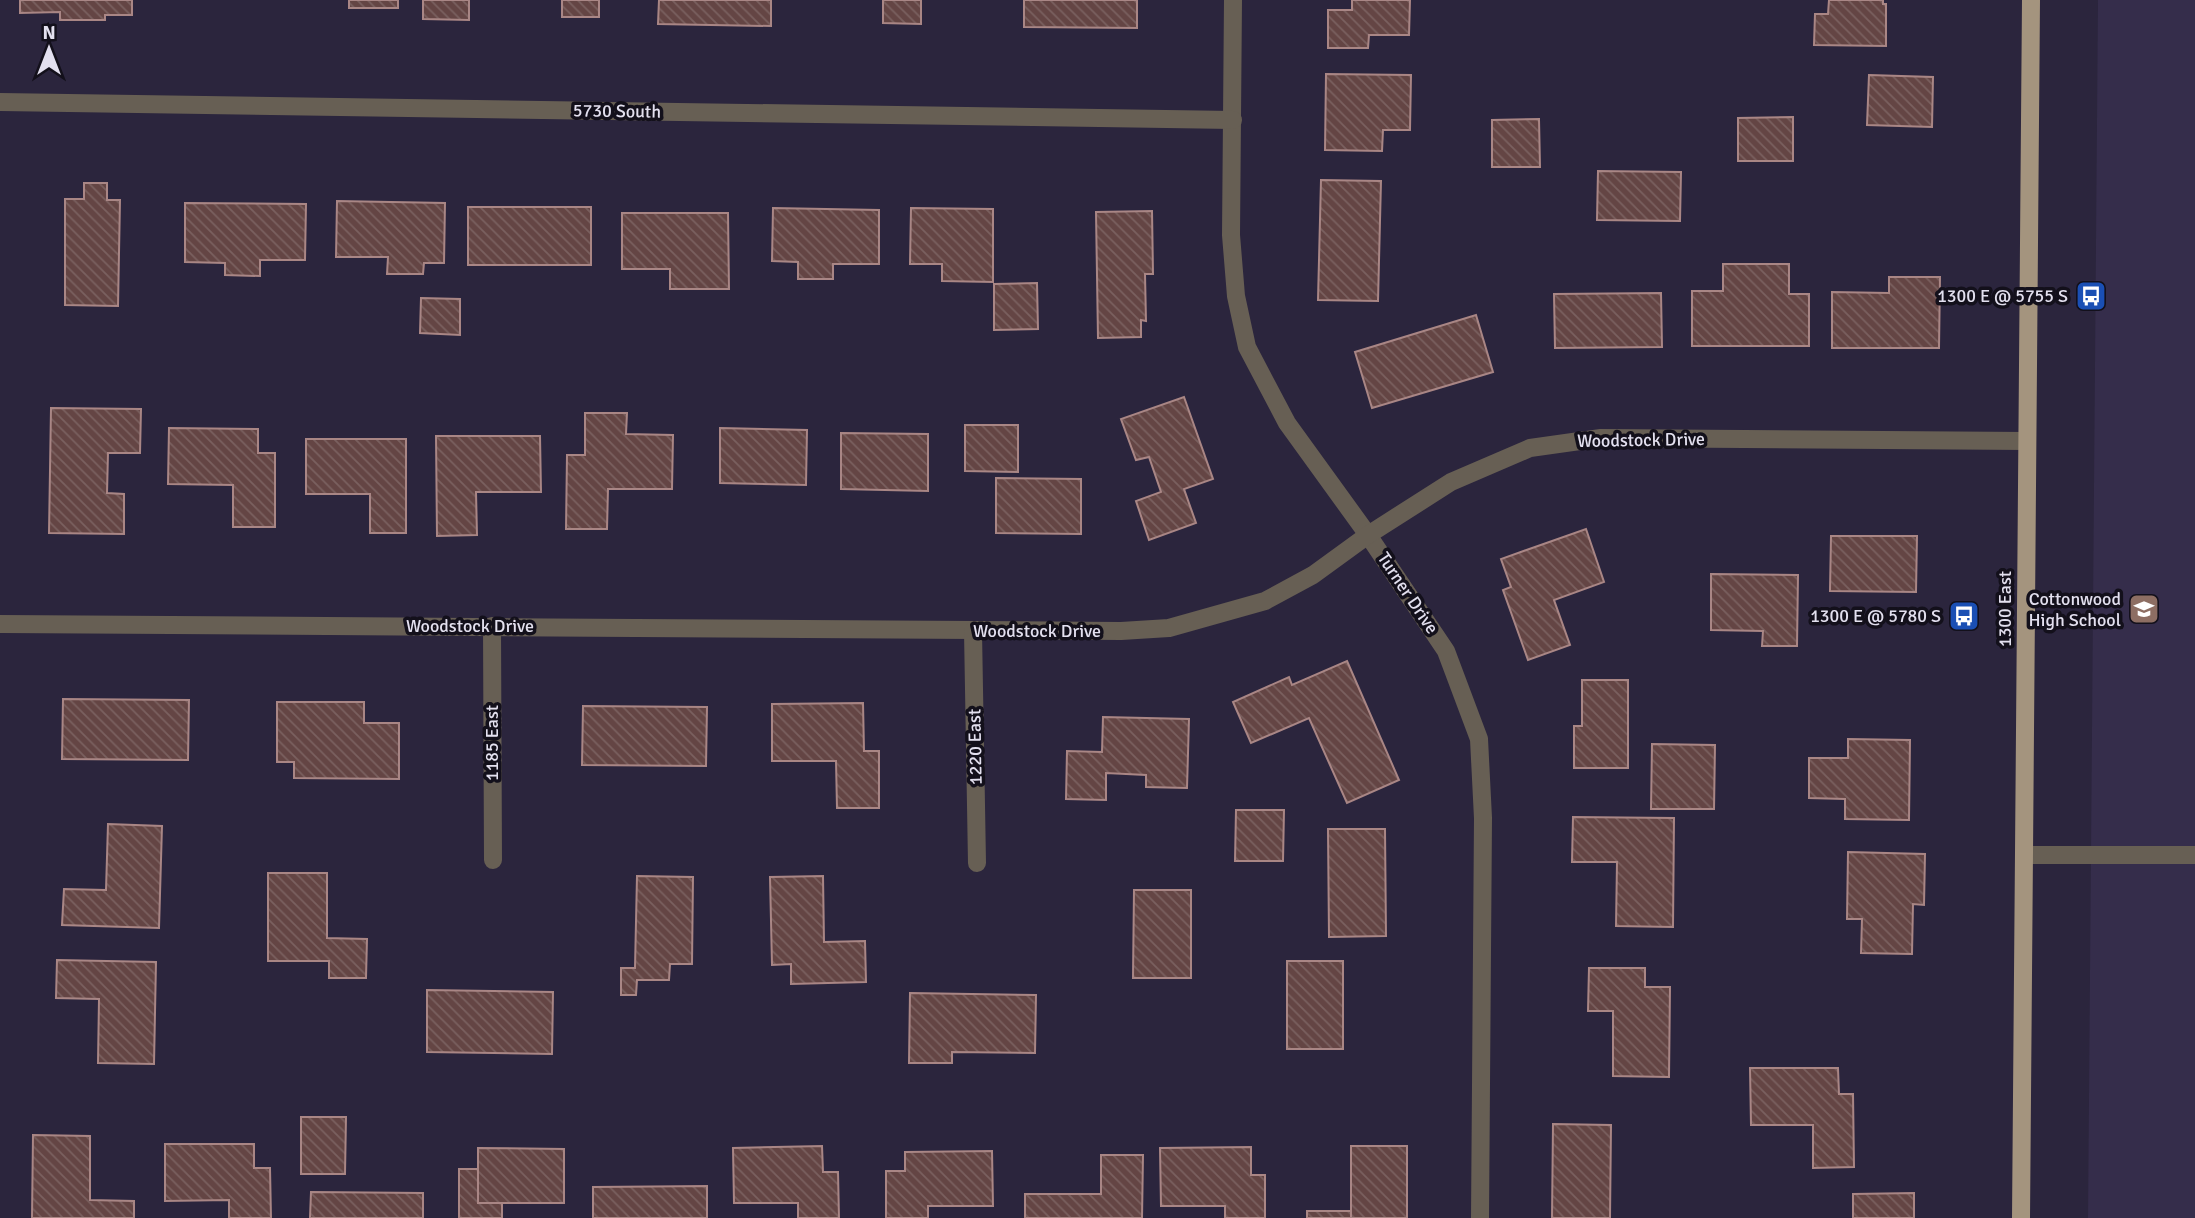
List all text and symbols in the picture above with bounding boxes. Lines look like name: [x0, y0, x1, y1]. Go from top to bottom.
north arrow: [14, 14, 84, 84]
text: N: [42, 21, 56, 45]
street label: 5730 South: [573, 99, 661, 123]
bus stop icon: 1300 E @ 5755 S: [2074, 279, 2108, 313]
place label: 1300 E @ 5755 S: [1937, 285, 2068, 307]
street label: Woodstock Drive: [1577, 428, 1705, 452]
street label: Turner Drive: [1373, 548, 1443, 638]
street label: 1300 East: [1994, 571, 2016, 647]
place label: Cottonwood High School: [2028, 588, 2121, 631]
school or university icon: Cottonwood High School: [2127, 592, 2161, 626]
bus stop icon: 1300 E @ 5780 S: [1947, 599, 1981, 633]
place label: 1300 E @ 5780 S: [1810, 605, 1941, 627]
street label: Woodstock Drive: [406, 615, 534, 637]
street label: Woodstock Drive: [973, 620, 1101, 642]
street label: 1185 East: [481, 705, 503, 781]
street label: 1220 East: [963, 709, 987, 785]

